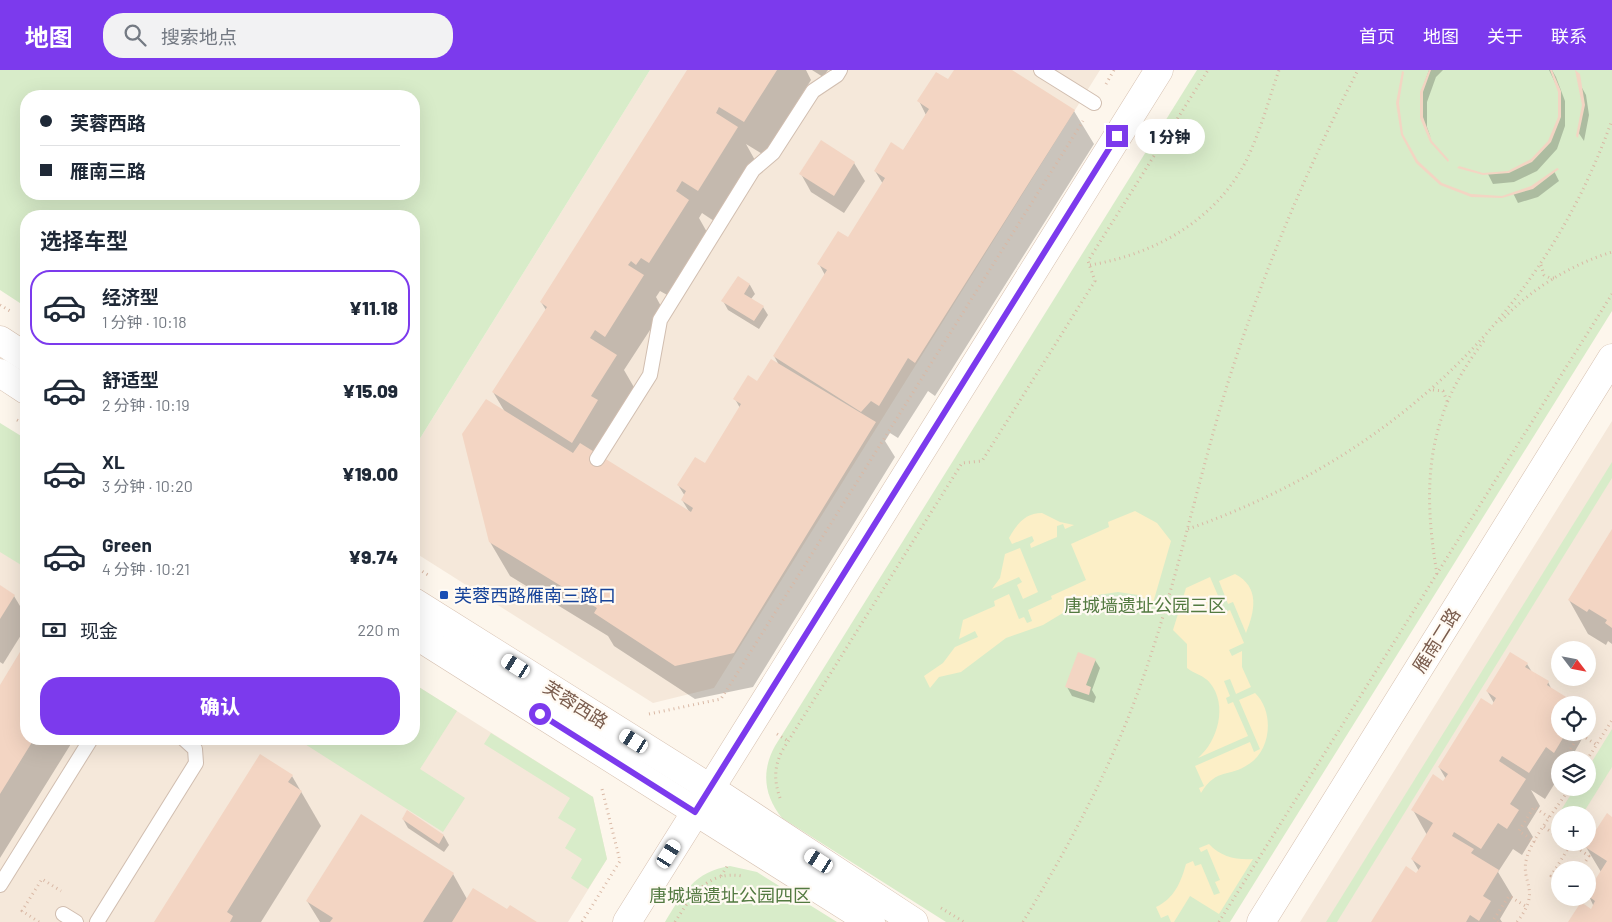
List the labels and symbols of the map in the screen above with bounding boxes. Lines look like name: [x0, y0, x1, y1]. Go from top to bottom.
callout: 1 分钟: [1134, 118, 1204, 154]
route end: [1106, 125, 1128, 147]
place label: 芙蓉西路雁南三路口: [454, 584, 616, 606]
marker: 芙蓉西路雁南三路口: [438, 589, 450, 601]
park label: 唐城墙遗址公园三区: [1064, 594, 1226, 616]
street label: 雁南二路: [1408, 604, 1464, 676]
north arrow: [1551, 641, 1596, 686]
car: [499, 652, 532, 680]
street label: 芙蓉西路: [540, 676, 612, 732]
route start: [529, 703, 551, 725]
car: [617, 727, 650, 755]
car: [654, 837, 683, 871]
car: [802, 847, 835, 875]
park label: 唐城墙遗址公园四区: [649, 884, 811, 906]

